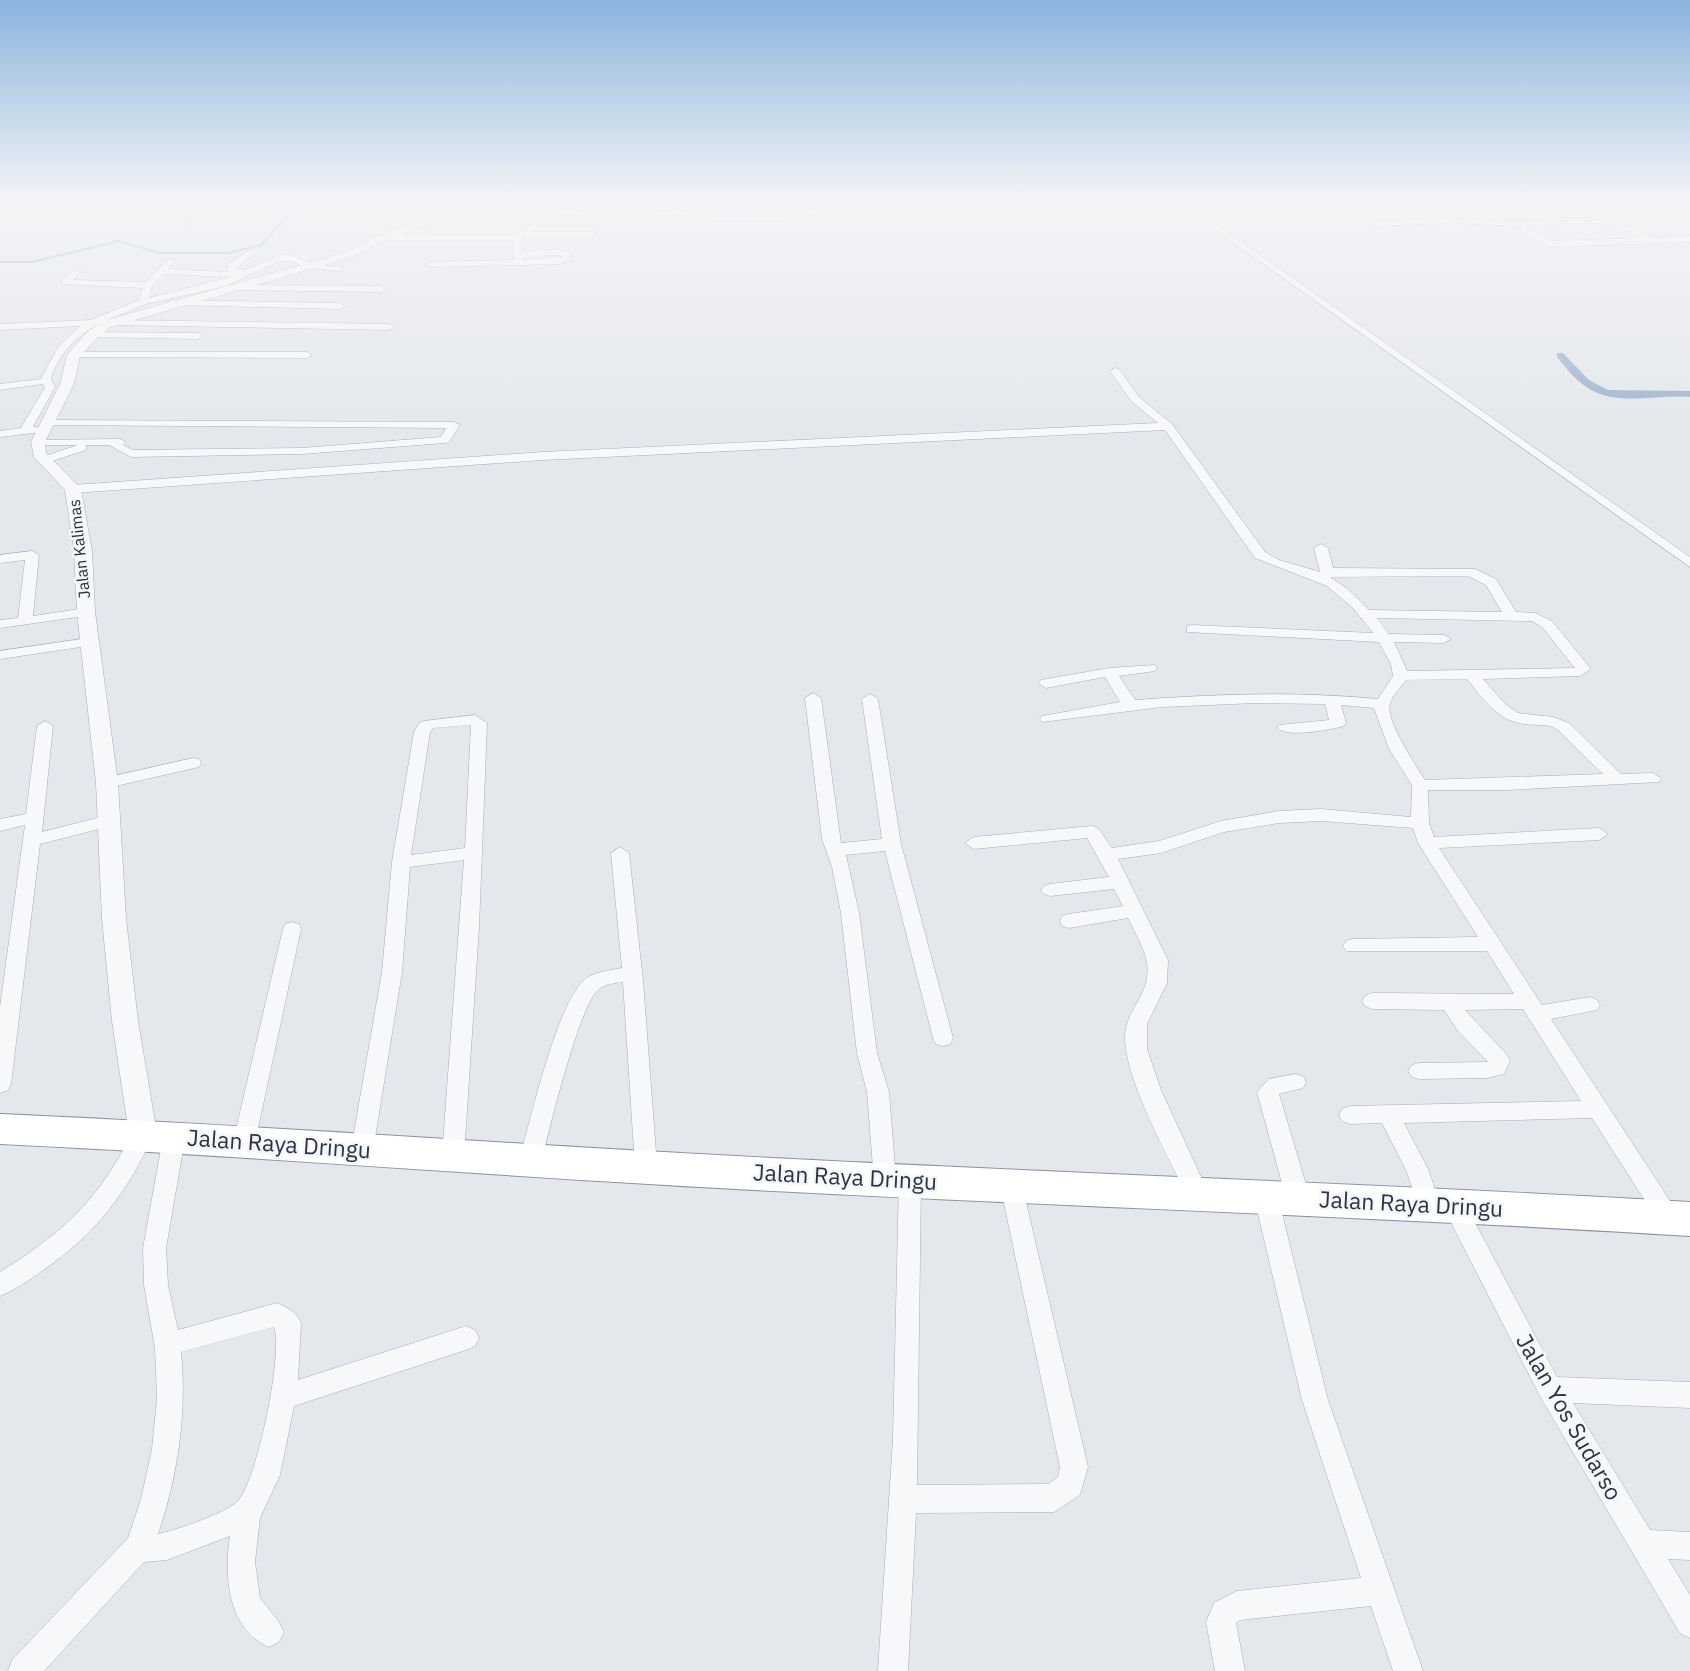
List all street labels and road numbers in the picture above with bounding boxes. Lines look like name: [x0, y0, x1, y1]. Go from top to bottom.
street label: Jalan Kalimas: [64, 498, 94, 600]
street label: Jalan Raya Dringu: [186, 1122, 372, 1164]
street label: Jalan Raya Dringu: [752, 1156, 938, 1196]
street label: Jalan Raya Dringu: [1318, 1183, 1504, 1223]
street label: Jalan Yos Sudarso: [1510, 1328, 1630, 1505]

